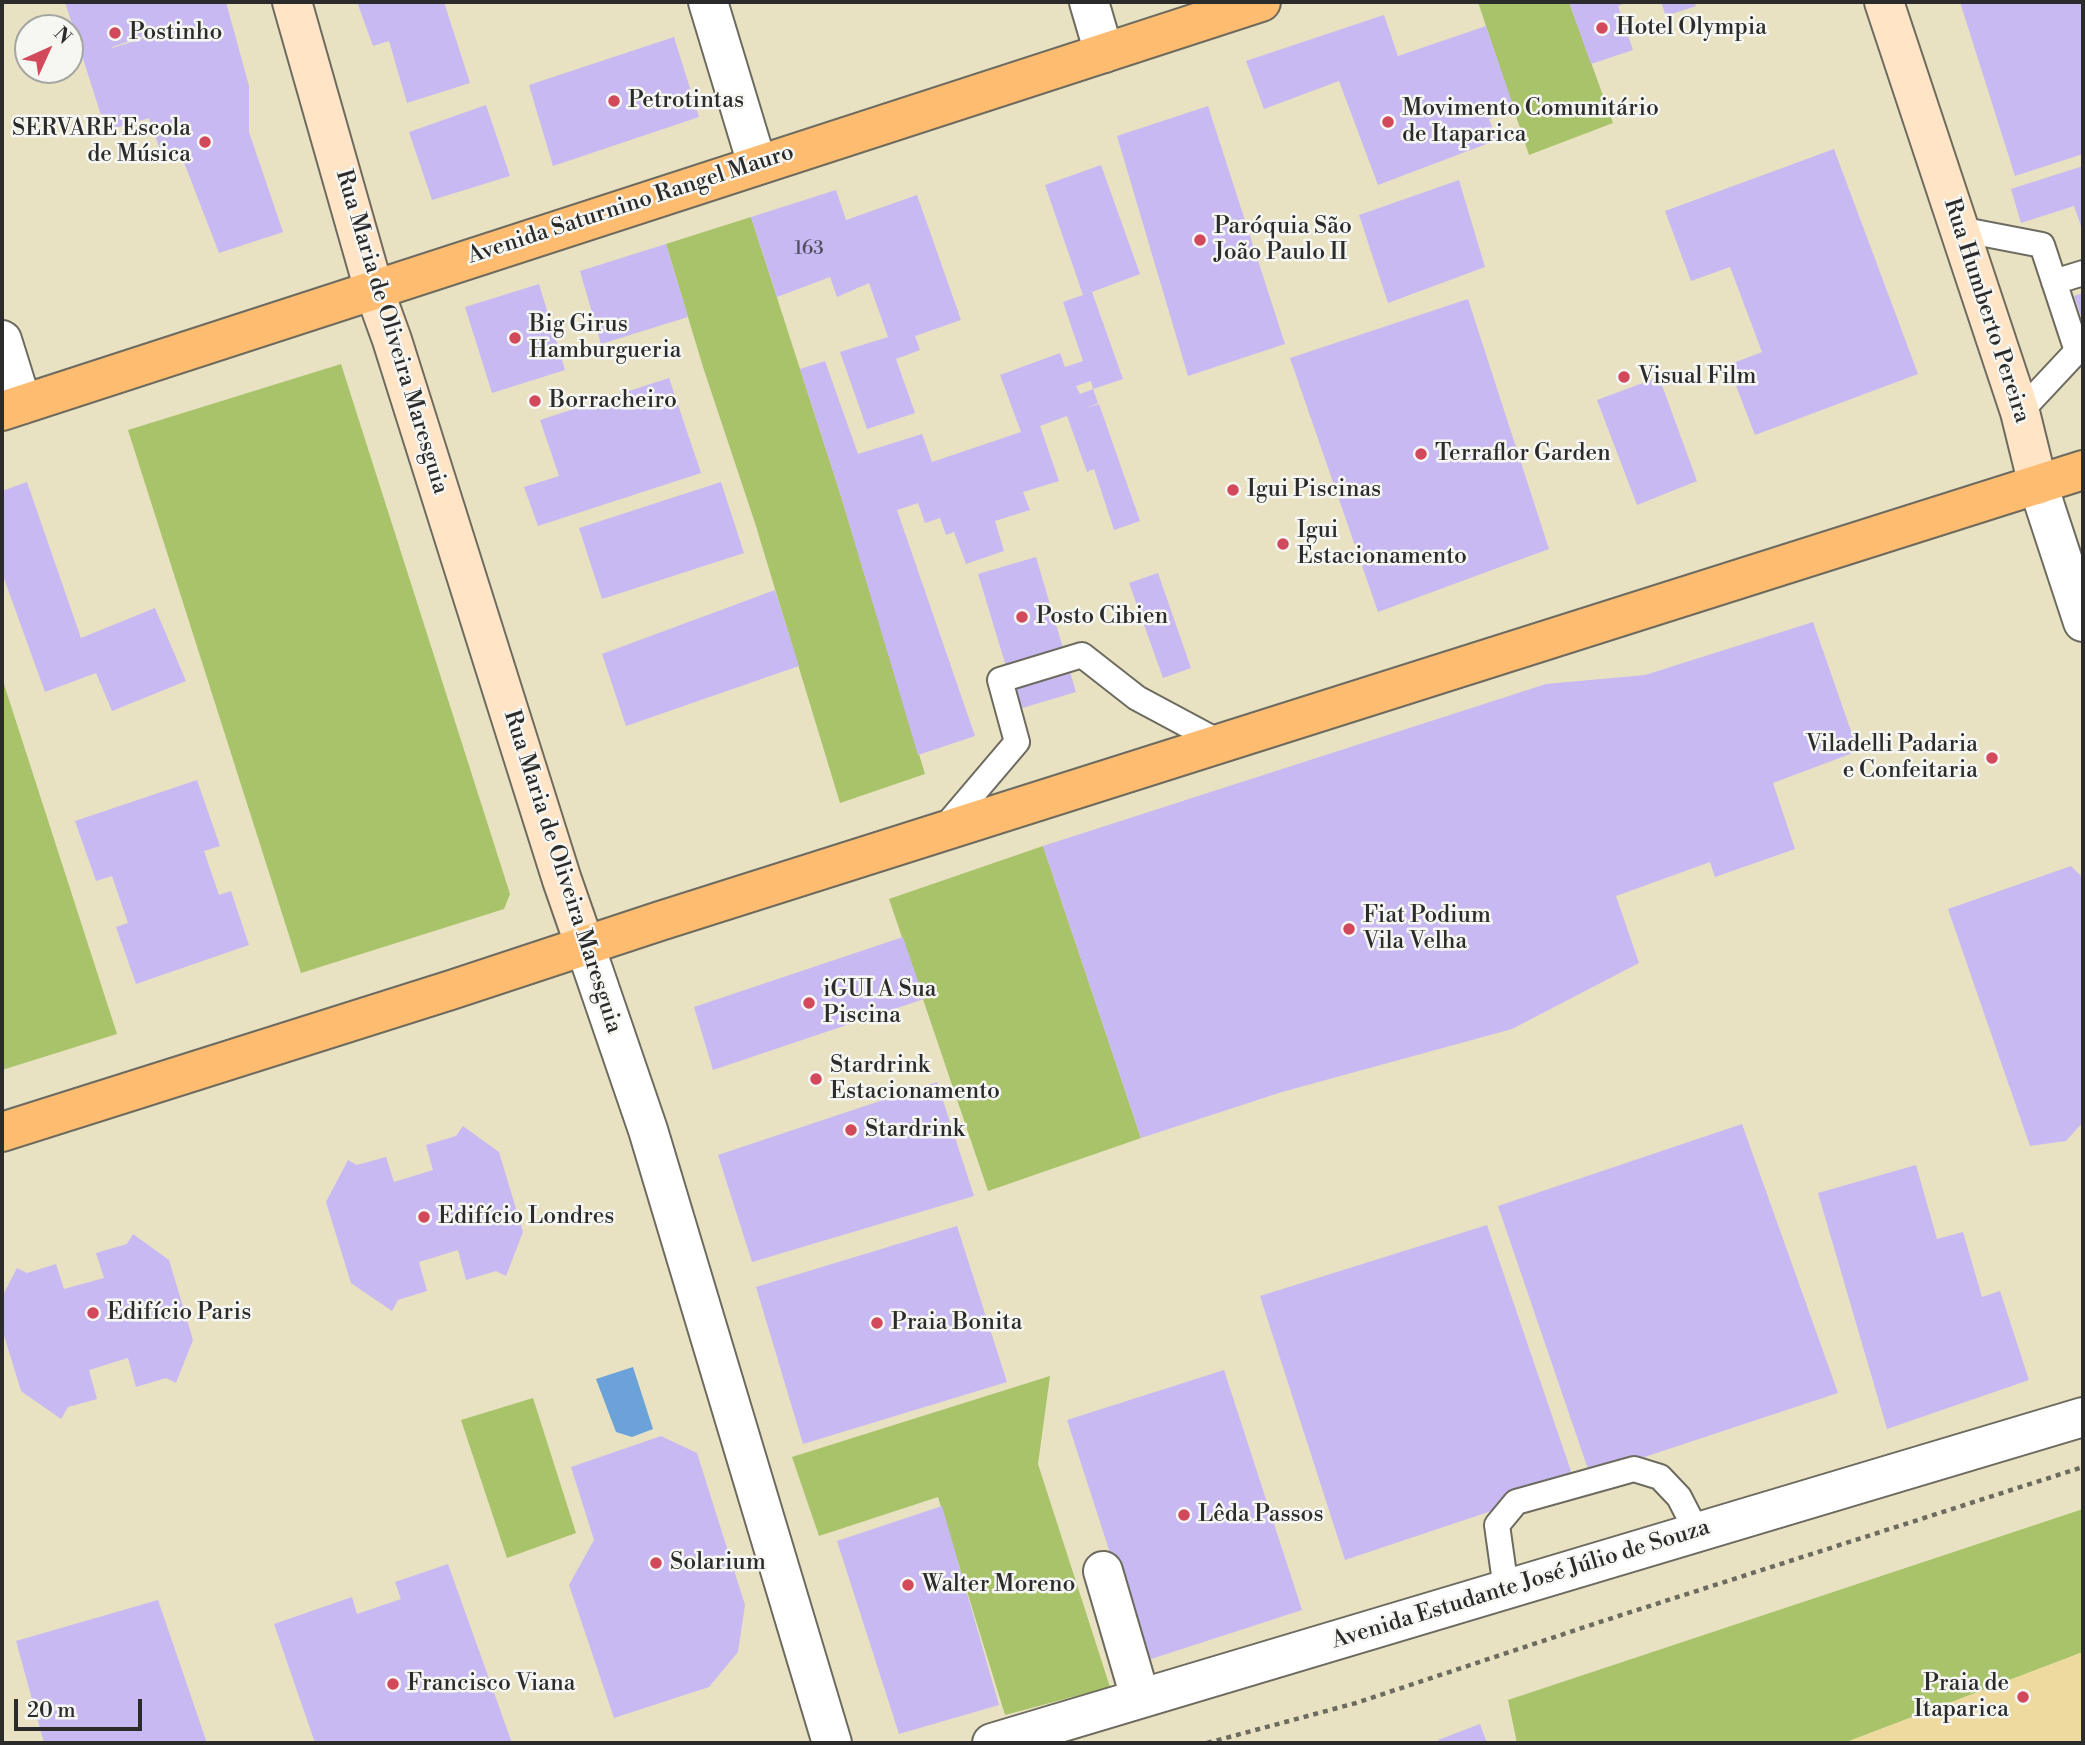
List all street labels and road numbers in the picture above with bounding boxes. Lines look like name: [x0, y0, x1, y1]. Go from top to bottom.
street label: Avenida Saturnino Rangel Mauro: [464, 139, 798, 271]
street label: Rua Maria de Oliveira Maresguia: [328, 167, 454, 497]
street label: Rua Humberto Pereira: [1937, 195, 2035, 427]
street label: Rua Maria de Oliveira Maresguia: [497, 707, 627, 1037]
street label: Avenida Estudante José Júlio de Souza: [1329, 1514, 1713, 1656]

